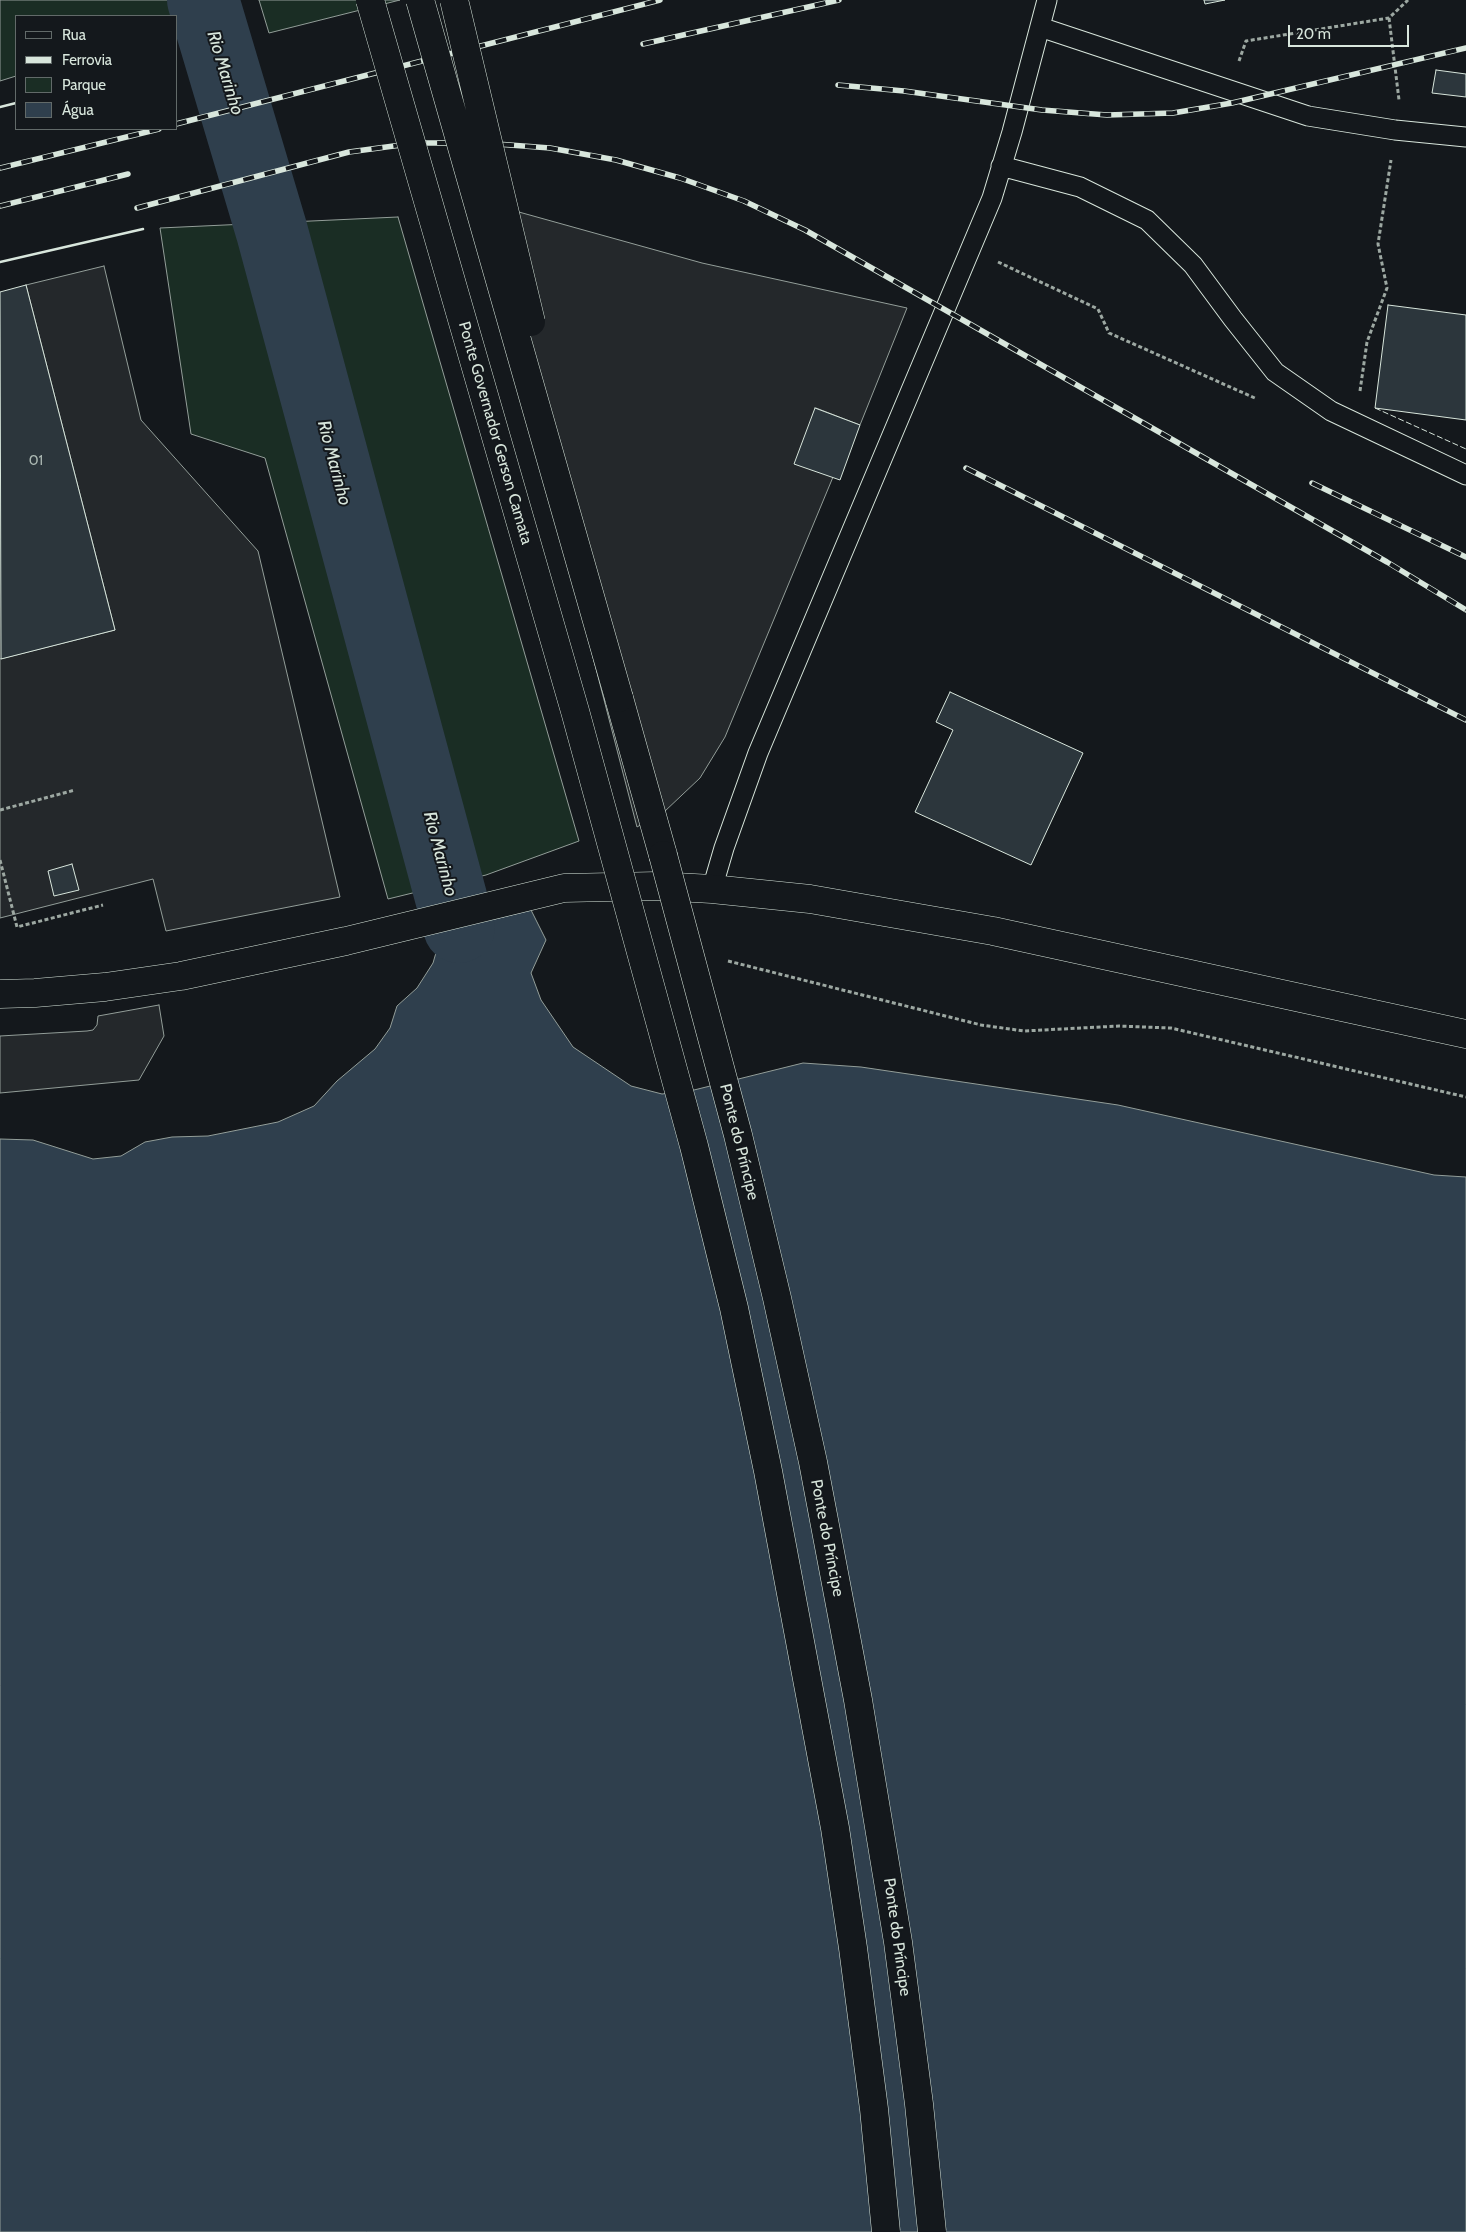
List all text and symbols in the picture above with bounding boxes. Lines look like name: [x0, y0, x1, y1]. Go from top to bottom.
legend: [15, 15, 178, 130]
scale bar: [1291, 15, 1412, 47]
text: 20 m: [1296, 25, 1331, 43]
text: Rua: [62, 26, 86, 44]
water label: Rio Marinho: [202, 28, 248, 118]
text: Ferrovia: [62, 51, 112, 69]
text: Parque: [62, 76, 106, 94]
text: Água: [62, 101, 94, 119]
street label: Ponte Governador Gerson Camata: [454, 319, 536, 547]
water label: Rio Marinho: [312, 418, 356, 508]
house number: 01: [29, 453, 43, 469]
water label: Rio Marinho: [418, 809, 462, 899]
street label: Ponte do Príncipe: [715, 1082, 763, 1202]
street label: Ponte do Príncipe: [806, 1478, 848, 1598]
street label: Ponte do Príncipe: [879, 1877, 915, 1997]

